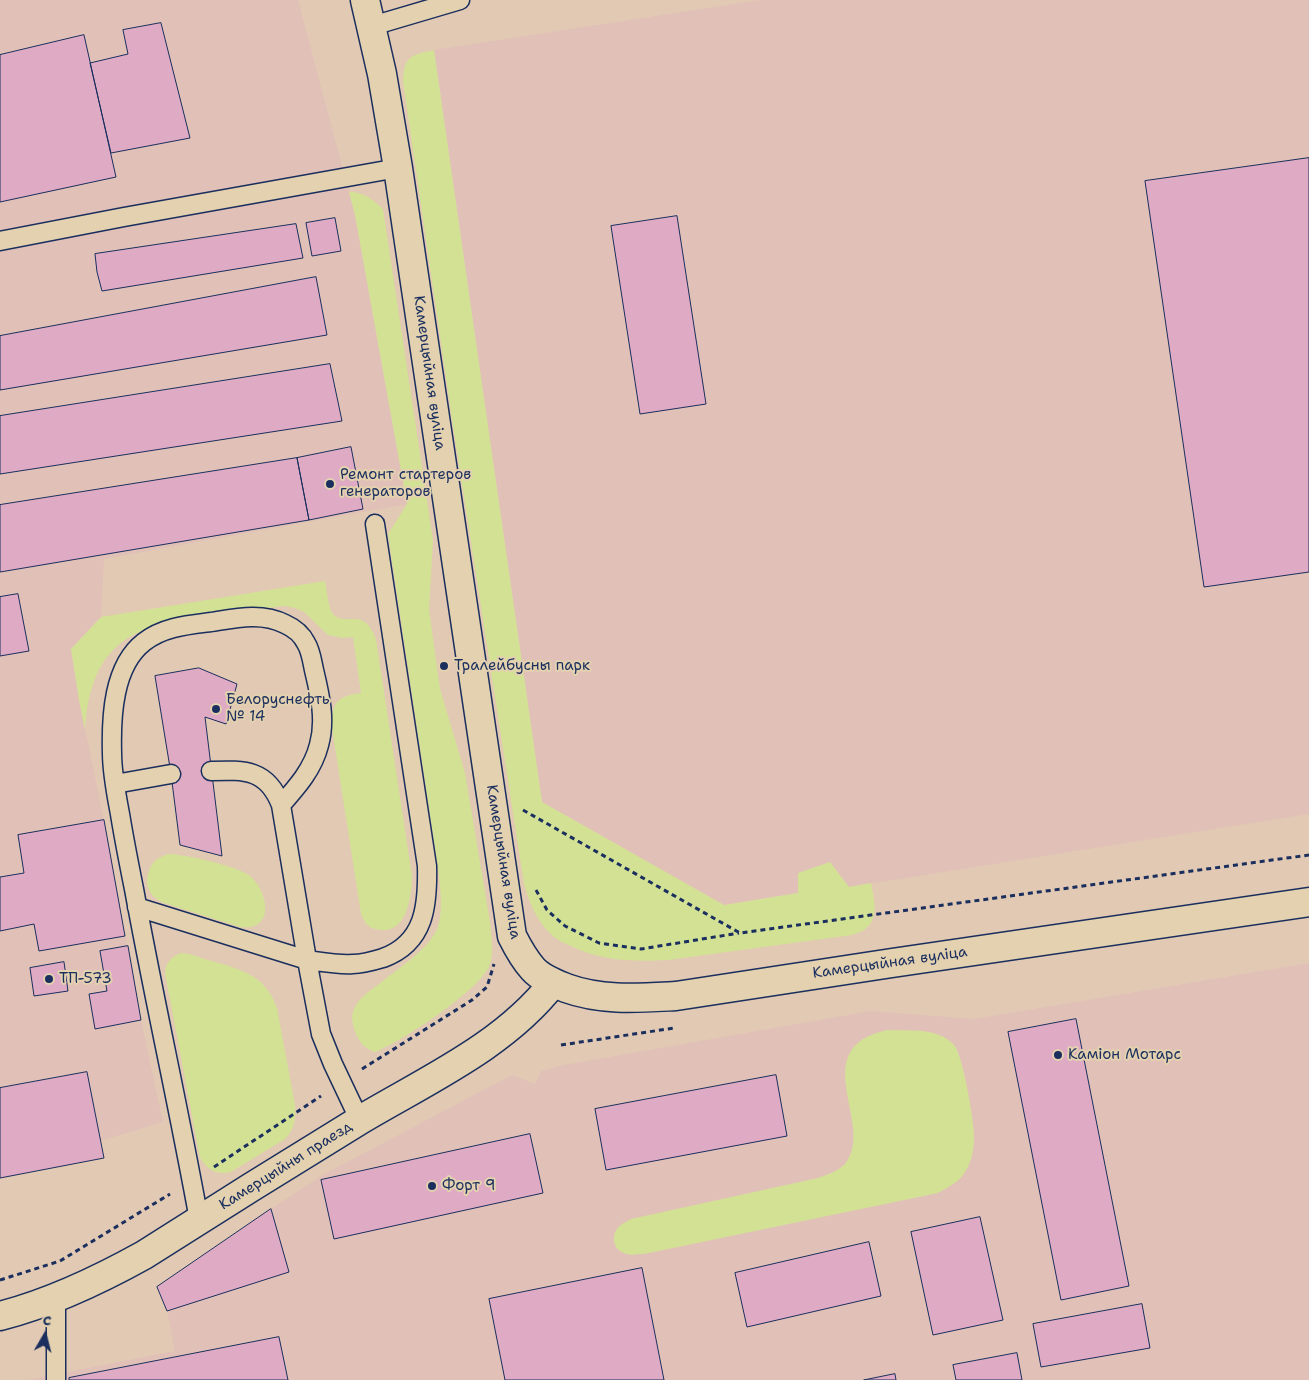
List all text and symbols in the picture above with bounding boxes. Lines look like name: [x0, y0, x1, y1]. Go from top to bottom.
street label: Камерцыйная вуліца: [409, 294, 449, 452]
place label: Ремонт стартеров генераторов: [340, 466, 471, 501]
marker: Ремонт стартеров генераторов: [324, 478, 336, 490]
place label: Тралейбусны парк: [454, 657, 590, 675]
marker: Тралейбусны парк: [438, 660, 450, 672]
place label: Белоруснефть № 14: [226, 691, 330, 726]
marker: Белоруснефть № 14: [210, 703, 222, 715]
street label: Камерцыйная вуліца: [482, 784, 524, 940]
street label: Камерцыйная вуліца: [811, 943, 969, 983]
place label: ТП-573: [59, 970, 112, 988]
marker: ТП-573: [43, 973, 55, 985]
place label: Каміон Мотарс: [1068, 1046, 1181, 1064]
marker: Каміон Мотарс: [1052, 1049, 1064, 1061]
street label: Камерцыйны праезд: [216, 1118, 356, 1214]
place label: Форт 9: [442, 1177, 495, 1195]
marker: Форт 9: [426, 1180, 438, 1192]
north arrow: [20, 1310, 70, 1360]
text: С: [42, 1311, 53, 1330]

